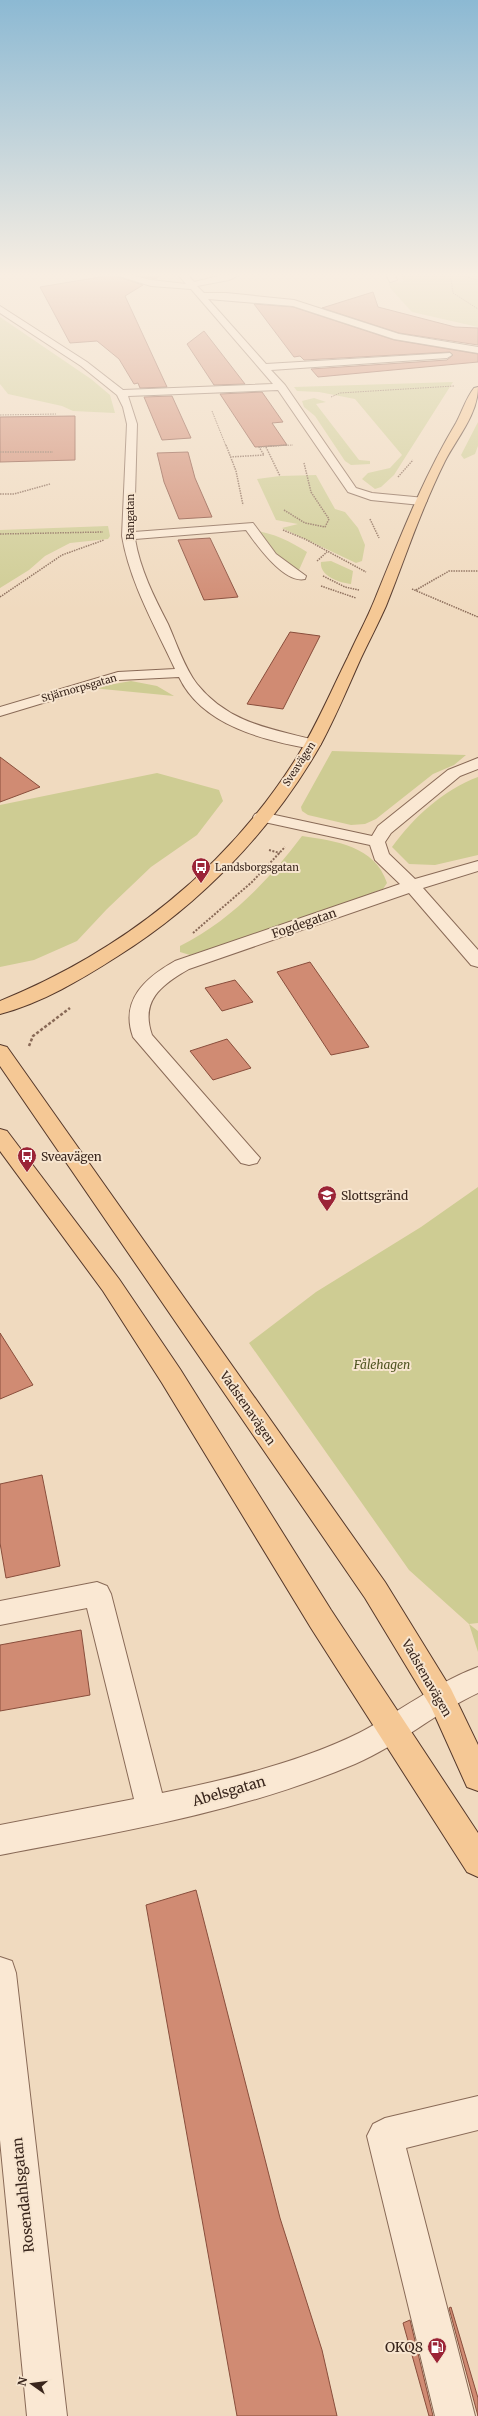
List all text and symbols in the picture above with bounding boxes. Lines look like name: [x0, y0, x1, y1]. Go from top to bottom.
street label: Bangatan: [124, 494, 137, 540]
street label: Stjärnorpsgatan: [40, 671, 119, 705]
street label: Sveavägen: [280, 739, 318, 789]
bus stop icon: Landsborgsgatan: [190, 856, 212, 884]
place label: Landsborgsgatan: [215, 861, 299, 874]
street label: Fogdegatan: [270, 905, 338, 941]
bus stop icon: Sveavägen: [16, 1145, 38, 1173]
place label: Sveavägen: [41, 1149, 102, 1164]
school or university icon: Slottsgränd: [316, 1184, 338, 1212]
place label: Slottsgränd: [341, 1188, 408, 1203]
park label: Fålehagen: [353, 1357, 410, 1372]
street label: Vadstenavägen: [216, 1367, 279, 1448]
street label: Vadstenavägen: [398, 1636, 455, 1719]
street label: Abelsgatan: [190, 1772, 268, 1810]
street label: Rosendahlsgatan: [8, 2136, 38, 2254]
fuel station icon: OKQ8: [426, 2336, 448, 2364]
place label: OKQ8: [385, 2338, 423, 2356]
north arrow: [12, 2364, 52, 2404]
text: N: [14, 2375, 30, 2387]

